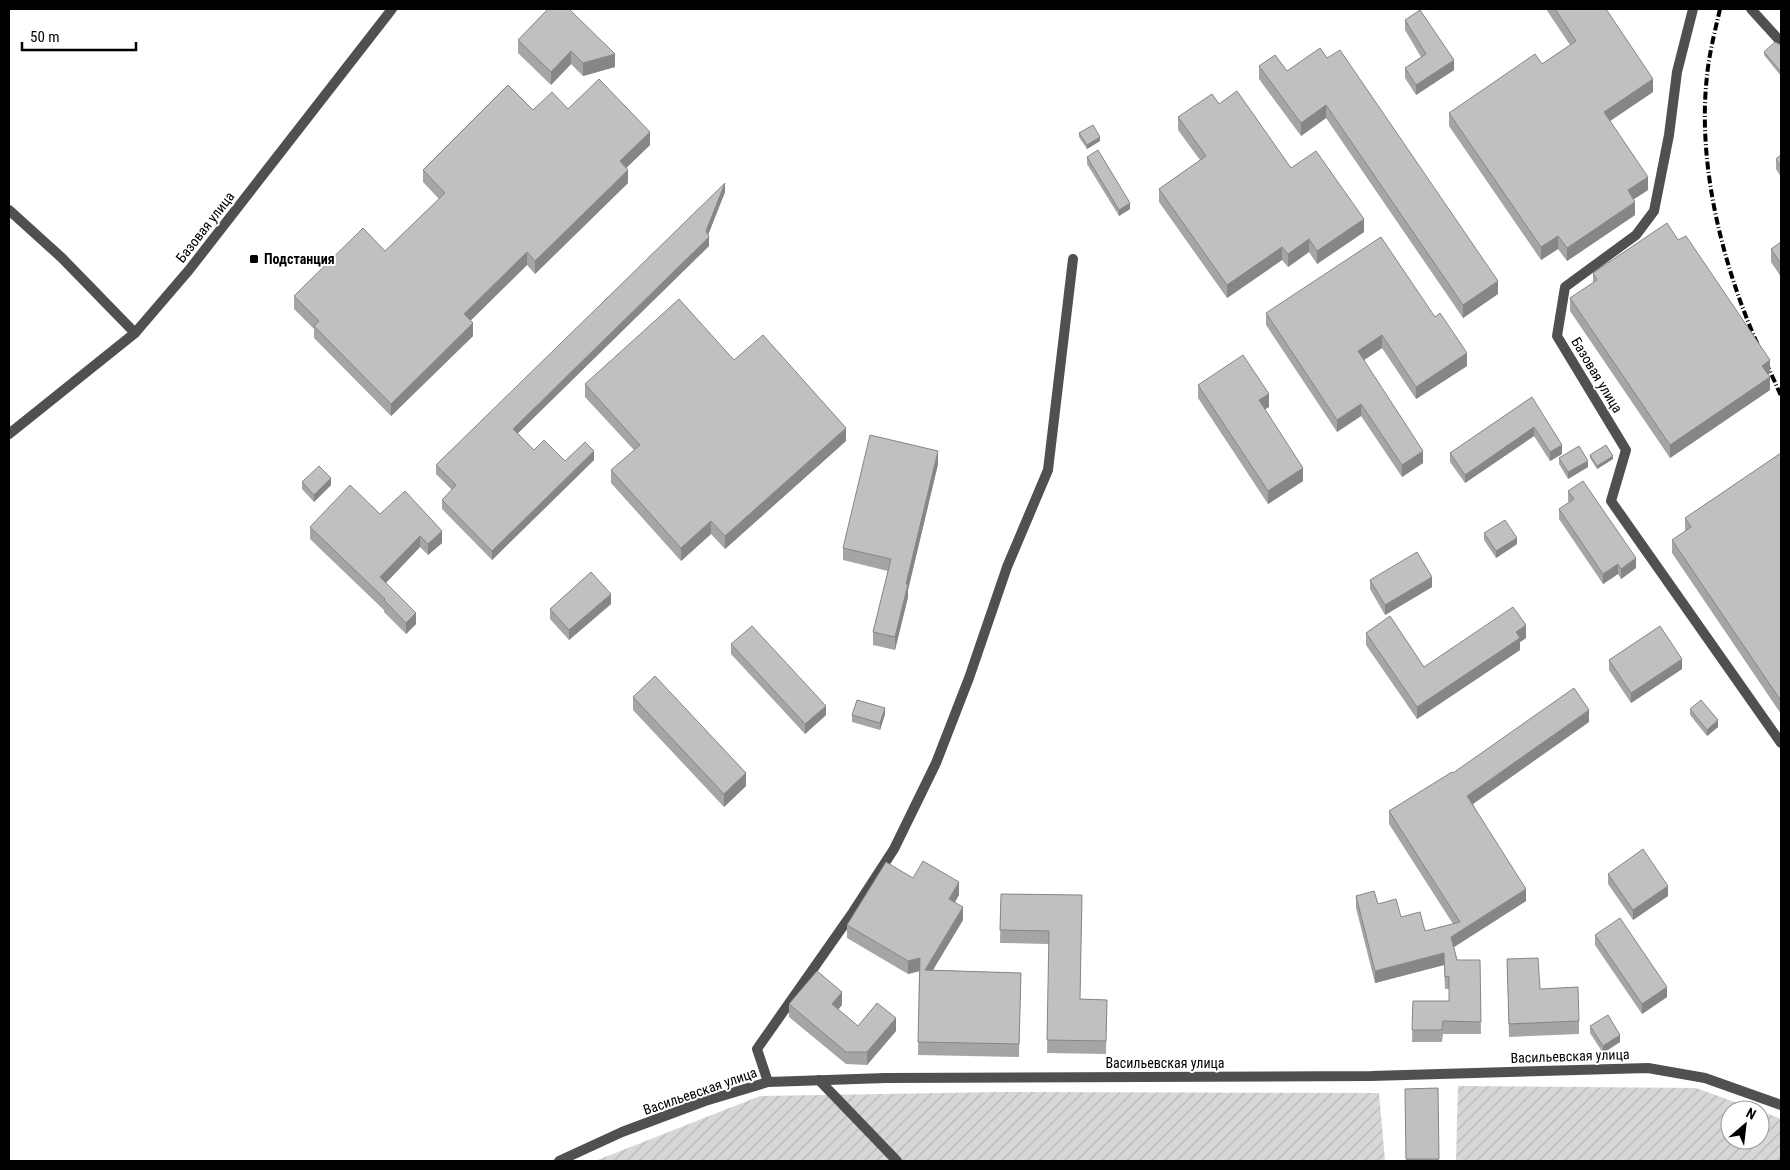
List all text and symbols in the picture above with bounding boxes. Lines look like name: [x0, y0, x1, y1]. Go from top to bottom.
scale bar: [22, 20, 136, 52]
text: 50 m: [30, 28, 60, 46]
street label: Базовая улица: [172, 188, 238, 266]
place label: Подстанция: [264, 251, 335, 267]
marker: Подстанция: [248, 253, 260, 265]
street label: Базовая улица: [1568, 334, 1626, 416]
street label: Васильевская улица: [1510, 1046, 1630, 1066]
street label: Васильевская улица: [1105, 1055, 1225, 1071]
street label: Васильевская улица: [641, 1064, 759, 1118]
north arrow: [1720, 1100, 1770, 1150]
text: N: [1744, 1104, 1759, 1123]

